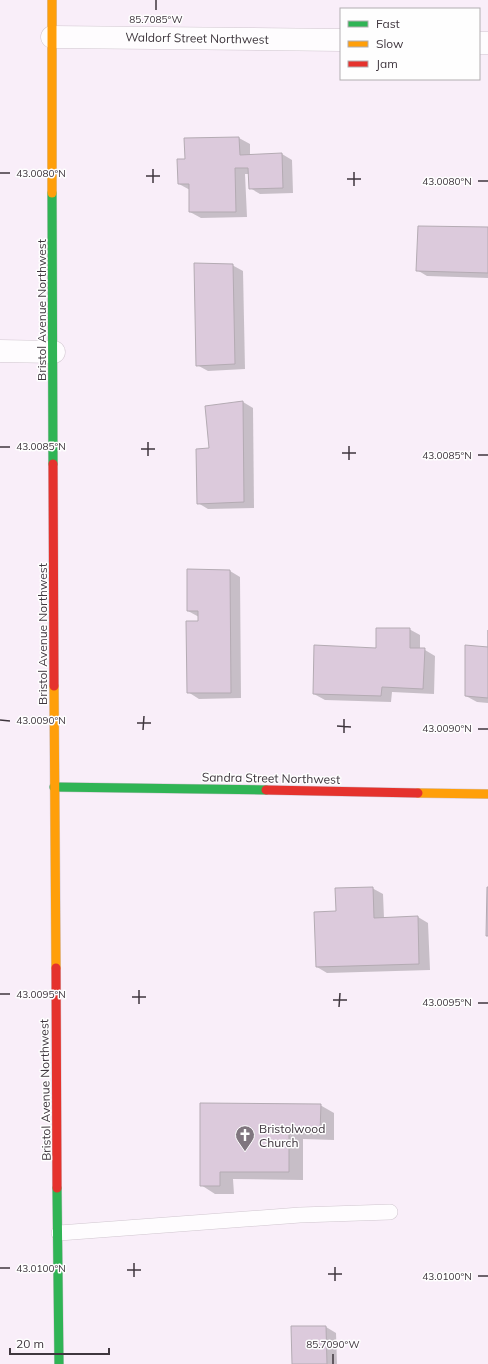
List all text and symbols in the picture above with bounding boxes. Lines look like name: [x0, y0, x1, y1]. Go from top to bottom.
legend: [340, 8, 480, 80]
text: 85.7085°W: [129, 13, 183, 26]
text: Fast: [376, 16, 400, 31]
street label: Waldorf Street Northwest: [125, 29, 269, 47]
text: Slow: [376, 36, 404, 51]
text: Jam: [376, 56, 398, 71]
text: 43.0080°N: [16, 167, 66, 180]
text: 43.0080°N: [422, 175, 472, 188]
street label: Bristol Avenue Northwest: [34, 239, 49, 381]
text: 43.0085°N: [16, 440, 66, 453]
text: 43.0085°N: [422, 449, 472, 462]
street label: Bristol Avenue Northwest: [35, 563, 50, 705]
text: 43.0090°N: [16, 714, 66, 727]
text: 43.0090°N: [422, 722, 472, 735]
street label: Sandra Street Northwest: [202, 769, 340, 787]
text: 43.0095°N: [16, 988, 66, 1001]
text: 43.0095°N: [422, 996, 472, 1009]
street label: Bristol Avenue Northwest: [36, 1019, 54, 1161]
place label: Bristolwood Church: [259, 1121, 325, 1150]
church icon: Bristolwood Church: [234, 1124, 256, 1152]
text: 43.0100°N: [16, 1262, 66, 1275]
text: 43.0100°N: [422, 1270, 472, 1283]
scale bar: [10, 1330, 109, 1356]
text: 20 m: [16, 1336, 44, 1351]
text: 85.7090°W: [306, 1338, 360, 1351]

